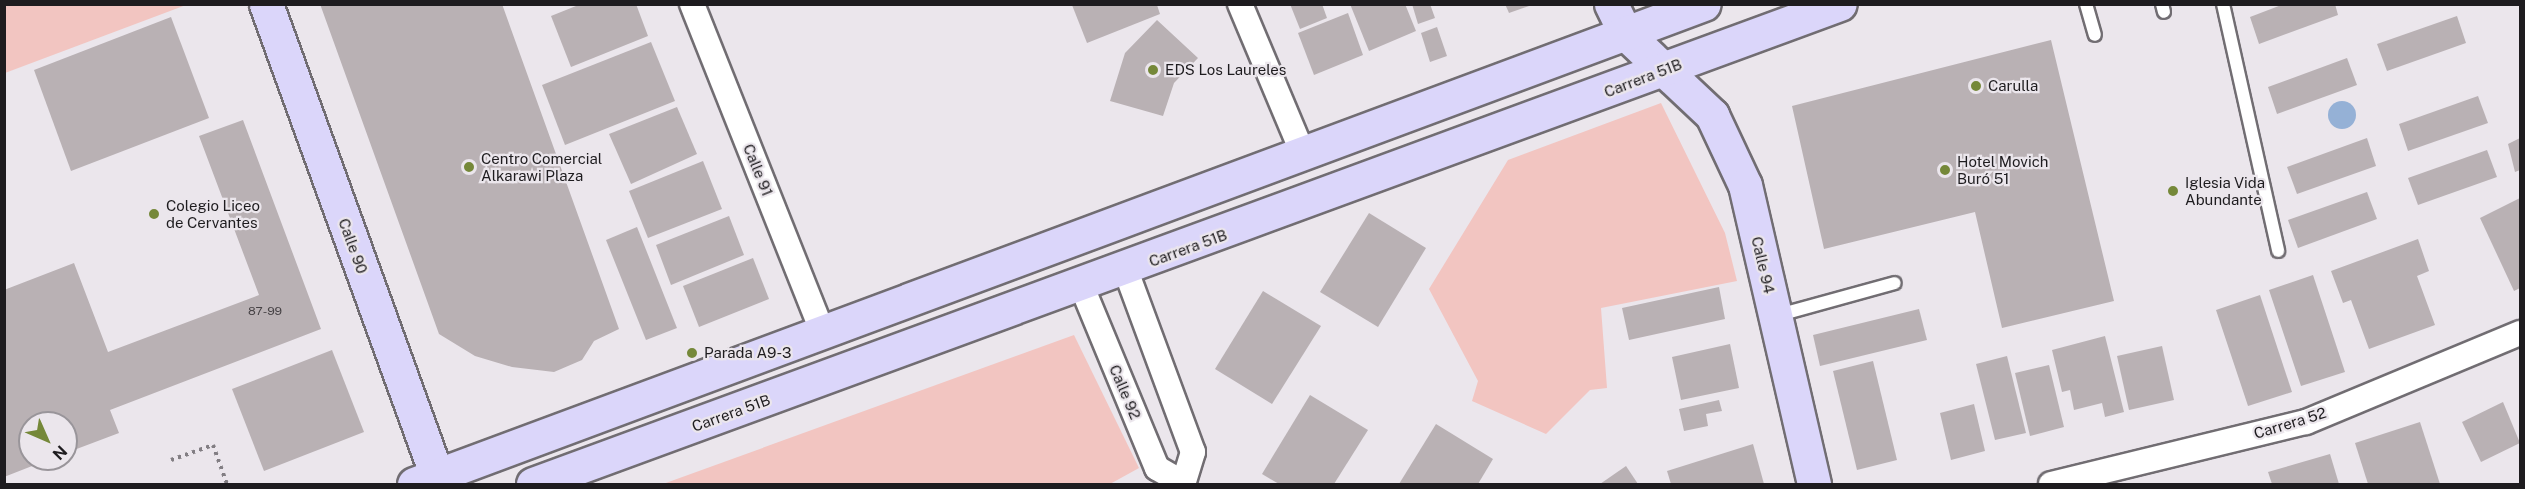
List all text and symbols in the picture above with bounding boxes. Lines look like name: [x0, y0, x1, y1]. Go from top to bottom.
street label: Carrera 51B: [1602, 55, 1684, 101]
place label: EDS Los Laureles: [1165, 61, 1286, 79]
marker: EDS Los Laureles: [1146, 63, 1160, 77]
place label: Carulla: [1988, 77, 2038, 95]
marker: Carulla: [1969, 79, 1983, 93]
street label: Calle 91: [739, 141, 777, 199]
place label: Centro Comercial Alkarawi Plaza: [481, 149, 602, 184]
place label: Hotel Movich Buró 51: [1957, 152, 2048, 187]
marker: Centro Comercial Alkarawi Plaza: [462, 160, 476, 174]
marker: Hotel Movich Buró 51: [1938, 163, 1952, 177]
place label: Iglesia Vida Abundante: [2185, 173, 2265, 208]
marker: Iglesia Vida Abundante: [2166, 184, 2180, 198]
place label: Colegio Liceo de Cervantes: [166, 196, 260, 231]
marker: Colegio Liceo de Cervantes: [147, 207, 161, 221]
street label: Calle 90: [335, 216, 371, 276]
street label: Carrera 51B: [1146, 226, 1230, 270]
street label: Calle 94: [1748, 235, 1778, 295]
house number: 87-99: [248, 305, 282, 319]
place label: Parada A9-3: [704, 344, 792, 362]
marker: Parada A9-3: [685, 346, 699, 360]
street label: Calle 92: [1105, 362, 1145, 422]
street label: Carrera 51B: [689, 391, 773, 435]
street label: Carrera 52: [2252, 403, 2328, 443]
north arrow: [18, 411, 78, 471]
text: N: [49, 442, 71, 464]

